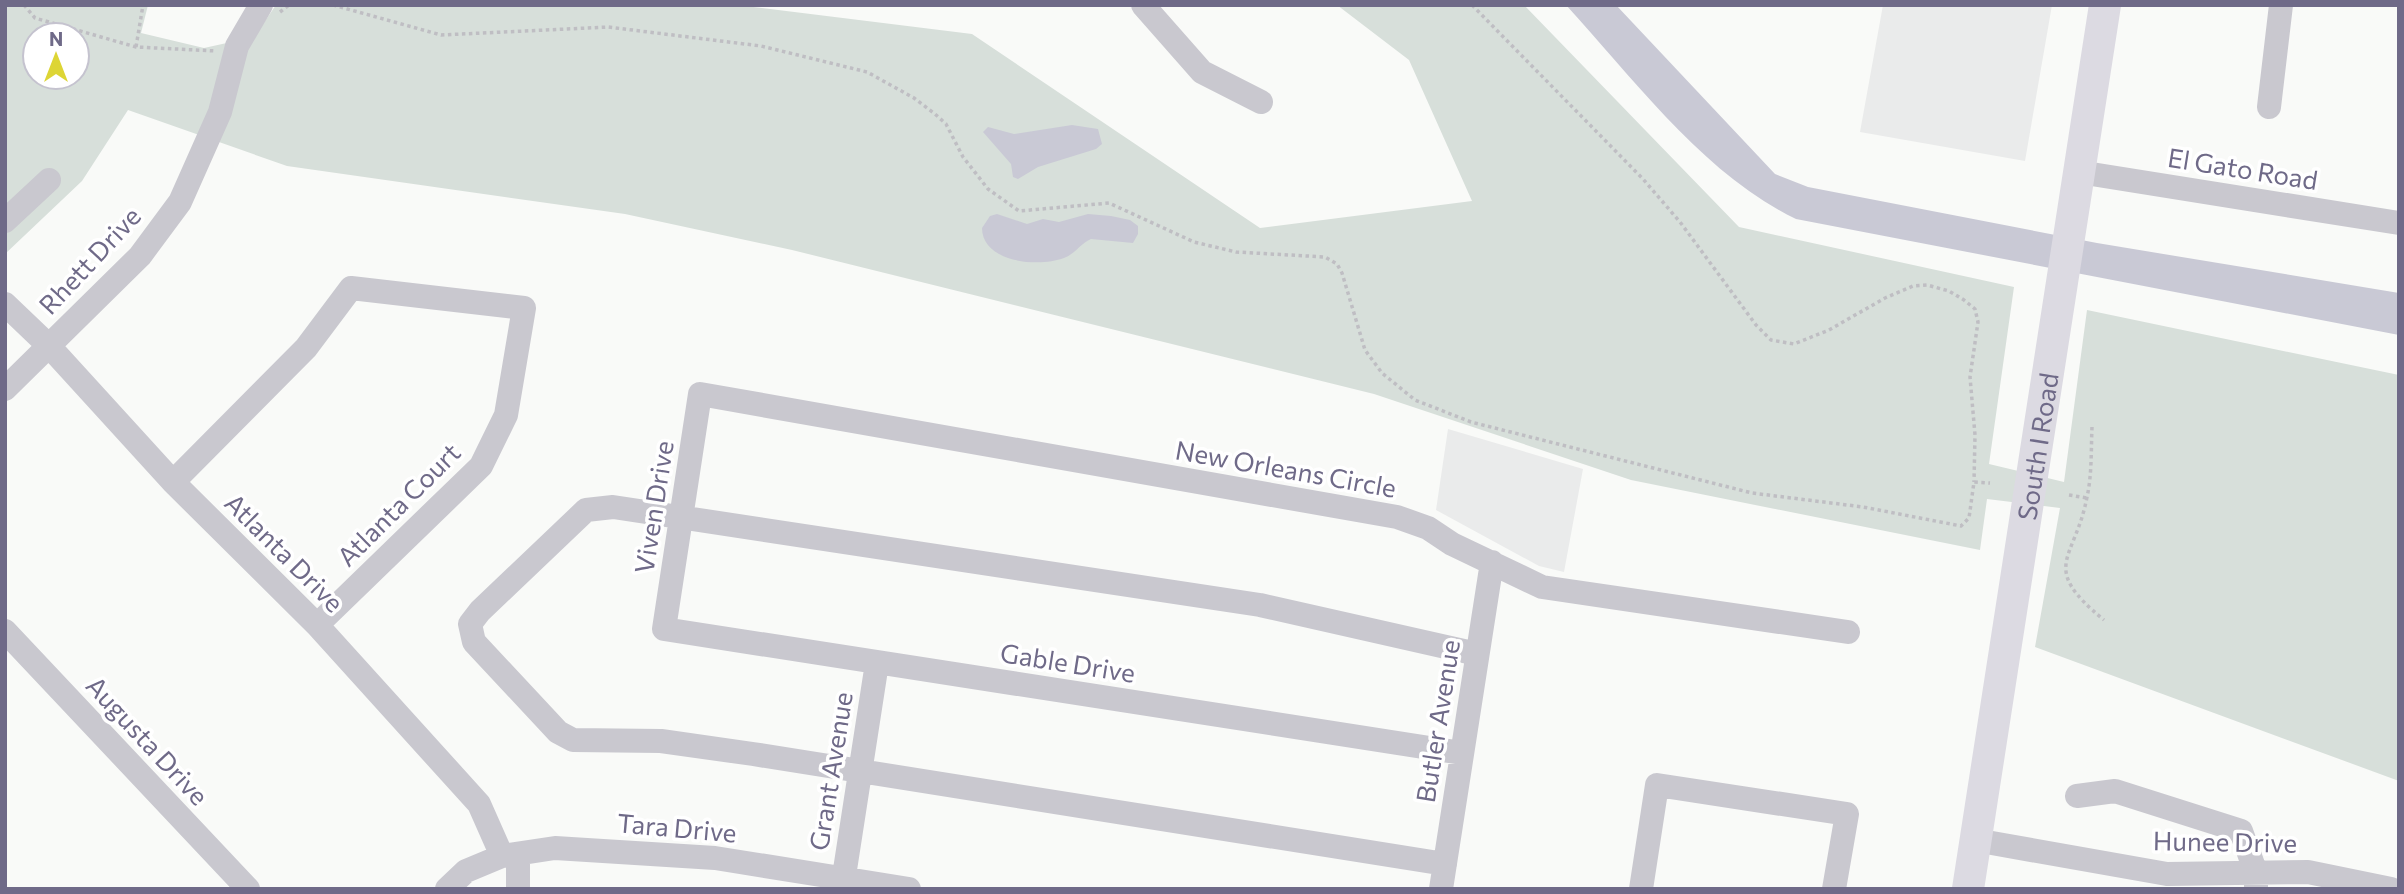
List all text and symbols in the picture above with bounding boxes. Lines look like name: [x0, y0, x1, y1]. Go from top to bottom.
north arrow: [21, 21, 91, 91]
text: N: [49, 27, 63, 50]
street label: El Gato Road: [2166, 141, 2320, 195]
street label: Rhett Drive: [32, 200, 146, 320]
street label: South I Road: [2010, 370, 2063, 522]
street label: New Orleans Circle: [1173, 433, 1399, 503]
street label: Atlanta Court: [330, 436, 466, 572]
street label: Viven Drive: [627, 438, 679, 576]
street label: Atlanta Drive: [219, 486, 351, 618]
street label: Gable Drive: [998, 636, 1138, 688]
street label: Butler Avenue: [1409, 637, 1465, 805]
street label: Augusta Drive: [81, 669, 215, 811]
street label: Grant Avenue: [802, 690, 858, 852]
street label: Tara Drive: [616, 806, 738, 848]
street label: Hunee Drive: [2153, 824, 2297, 858]

